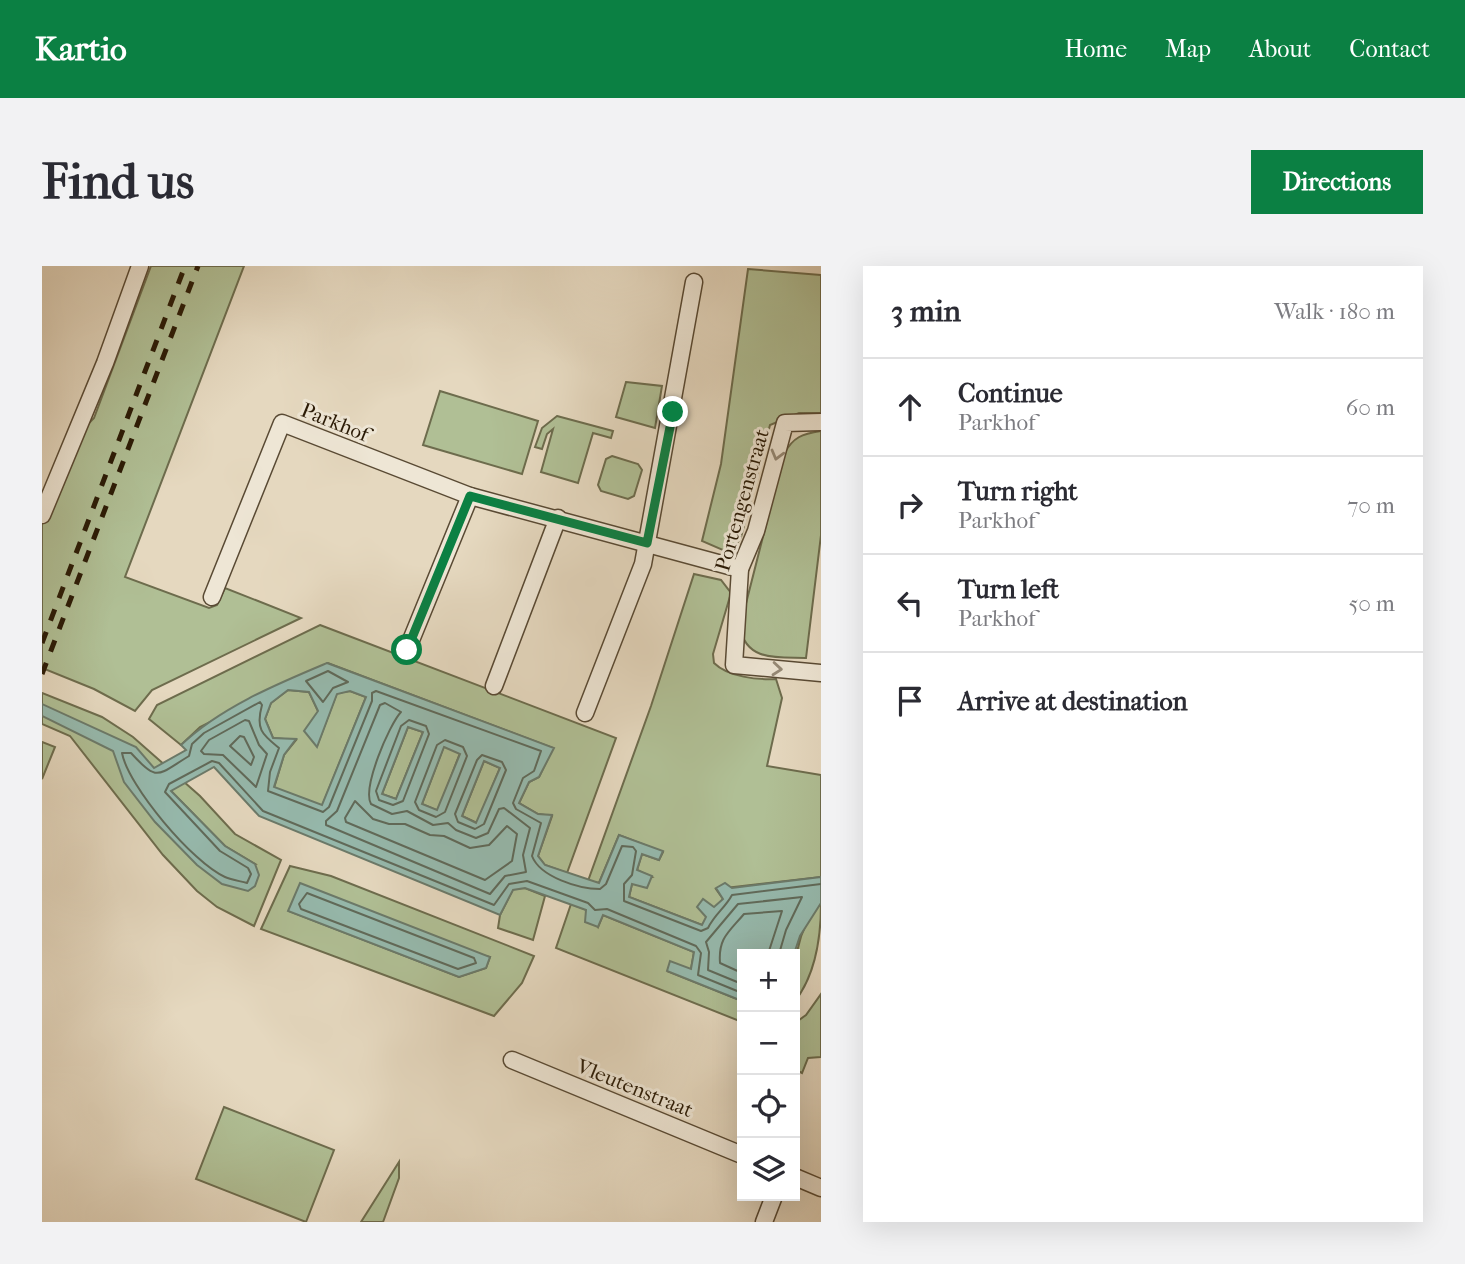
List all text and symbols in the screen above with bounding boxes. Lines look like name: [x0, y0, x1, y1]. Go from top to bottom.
text: Kartio: [35, 30, 127, 69]
text: Home: [1065, 35, 1127, 63]
text: Map: [1165, 35, 1211, 63]
text: About: [1249, 35, 1311, 63]
text: Contact: [1349, 35, 1430, 63]
button: Directions: [1251, 150, 1423, 214]
text: Find us: [42, 153, 194, 211]
text: 3 min: [891, 294, 961, 329]
text: Walk · 180 m: [1274, 298, 1395, 325]
text: Continue: [958, 378, 1063, 409]
icon: ahead: [891, 388, 929, 426]
text: 60 m: [1346, 394, 1395, 421]
route end: [657, 396, 688, 427]
street label: Parkhof: [298, 398, 376, 448]
text: Parkhof: [958, 409, 1036, 436]
street label: Portengenstraat: [710, 426, 774, 574]
one-way arrow: [771, 449, 785, 461]
text: Turn right: [958, 476, 1078, 507]
icon: right: [891, 486, 929, 524]
text: 70 m: [1347, 492, 1395, 519]
text: Parkhof: [958, 507, 1036, 534]
text: Turn left: [958, 574, 1059, 605]
icon: left: [891, 584, 929, 622]
text: 50 m: [1348, 590, 1395, 617]
text: Parkhof: [958, 605, 1036, 632]
route start: [391, 634, 422, 665]
one-way arrow: [772, 661, 783, 676]
icon: arrive: [891, 682, 929, 720]
text: Arrive at destination: [958, 686, 1188, 717]
map controls: [737, 949, 800, 1201]
button: +: [737, 949, 800, 1012]
button: −: [737, 1012, 800, 1075]
street label: Vleutenstraat: [573, 1053, 697, 1122]
button: locate: [737, 1075, 800, 1138]
button: layers: [737, 1138, 800, 1201]

